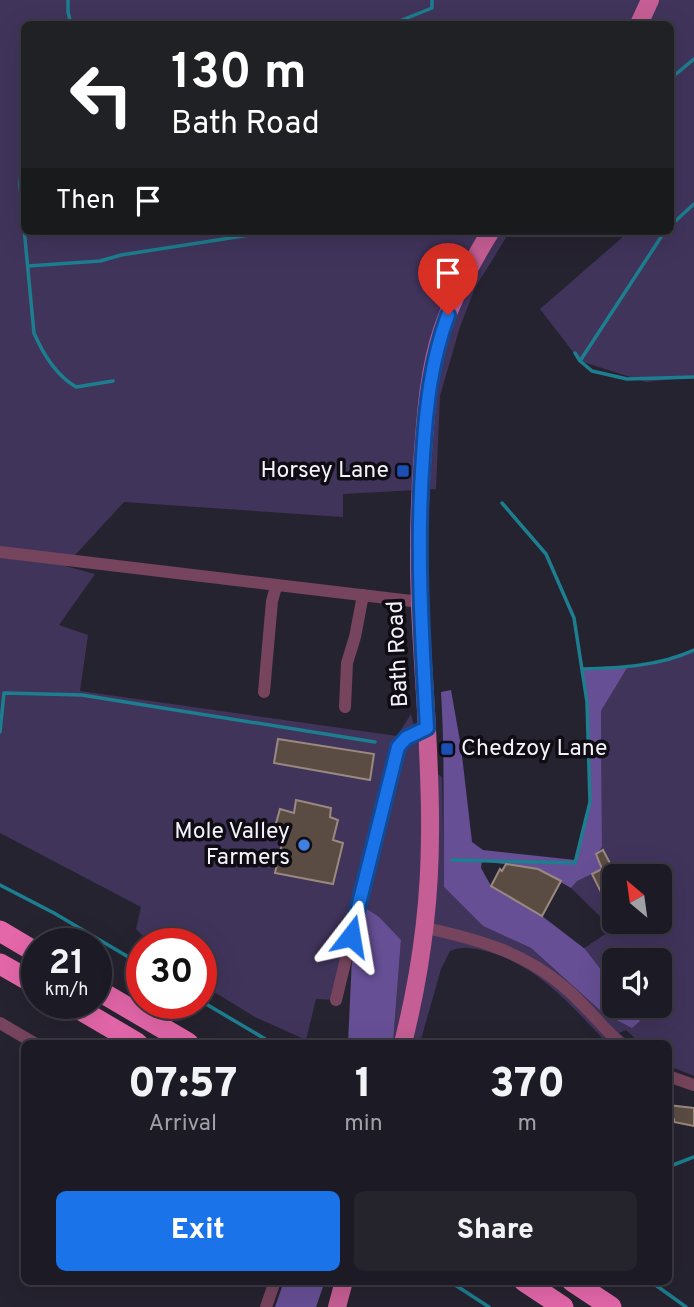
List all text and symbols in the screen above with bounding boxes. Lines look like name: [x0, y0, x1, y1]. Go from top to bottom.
text: 130 m: [171, 44, 307, 106]
icon: left: [56, 49, 147, 140]
text: Bath Road: [171, 105, 320, 145]
icon: arrive: [129, 182, 167, 220]
text: Then: [56, 185, 115, 218]
pin: [418, 243, 478, 315]
icon: arrive: [429, 254, 467, 292]
place label: Horsey Lane: [260, 457, 389, 486]
marker: Horsey Lane: [395, 463, 411, 479]
street label: Bath Road: [382, 600, 416, 708]
place label: Chedzoy Lane: [461, 735, 608, 764]
marker: Chedzoy Lane: [439, 741, 455, 757]
place label: Mole Valley Farmers: [174, 818, 290, 873]
marker: Mole Valley Farmers: [296, 837, 312, 853]
north arrow: [602, 864, 672, 934]
map controls: [602, 864, 672, 1018]
position arrow: [314, 899, 388, 973]
speed limit sign: 30: [126, 928, 217, 1019]
text: 21: [49, 942, 84, 986]
button: sound: [602, 948, 672, 1018]
text: km/h: [45, 979, 88, 1002]
text: 07:57: [128, 1059, 237, 1112]
text: 1: [355, 1059, 372, 1112]
text: 370: [490, 1059, 565, 1112]
text: Arrival: [148, 1110, 217, 1139]
text: min: [344, 1110, 383, 1139]
text: m: [518, 1110, 537, 1139]
button: Exit: [56, 1191, 340, 1271]
button: Share: [354, 1191, 637, 1271]

